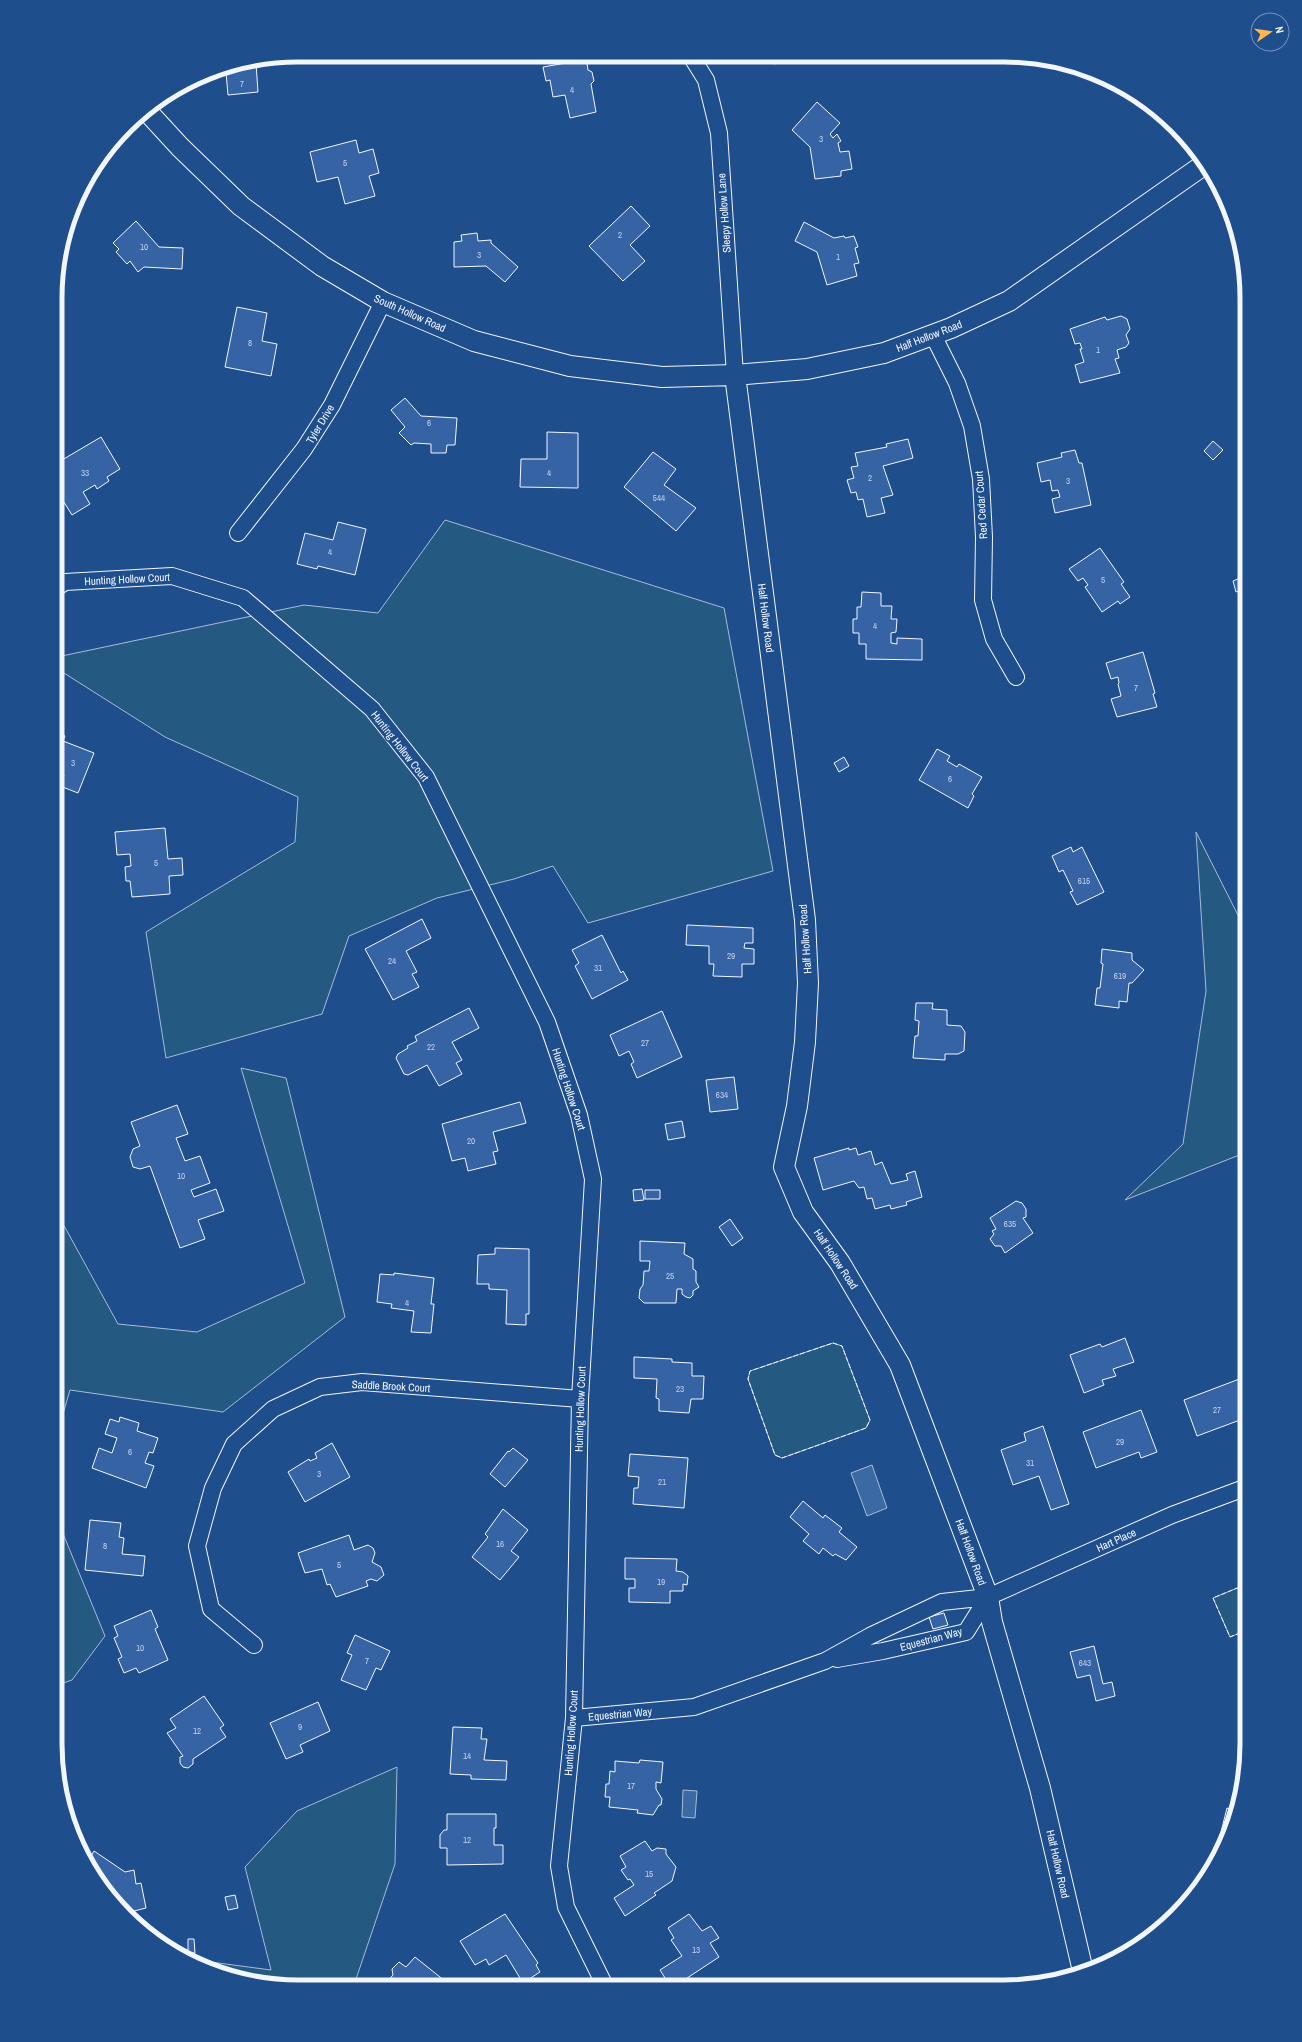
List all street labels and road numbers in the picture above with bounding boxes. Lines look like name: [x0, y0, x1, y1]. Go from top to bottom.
street label: Sleepy Hollow Lane: [714, 173, 734, 253]
street label: South Hollow Road: [372, 291, 448, 335]
street label: Half Hollow Road: [894, 317, 964, 355]
street label: Tyler Drive: [303, 402, 337, 446]
street label: Red Cedar Court: [972, 470, 990, 539]
street label: Hunting Hollow Court: [84, 570, 171, 588]
street label: Half Hollow Road: [755, 583, 777, 653]
street label: Hunting Hollow Court: [368, 708, 432, 784]
street label: Half Hollow Road: [796, 904, 814, 974]
street label: Hunting Hollow Court: [549, 1046, 589, 1132]
street label: Half Hollow Road: [811, 1226, 861, 1292]
street label: Hunting Hollow Court: [572, 1365, 589, 1452]
street label: Saddle Brook Court: [351, 1377, 431, 1395]
street label: Half Hollow Road: [953, 1517, 989, 1587]
street label: Hart Place: [1094, 1525, 1138, 1555]
street label: Equestrian Way: [898, 1624, 964, 1654]
street label: Hunting Hollow Court: [561, 1689, 581, 1776]
street label: Equestrian Way: [588, 1704, 653, 1724]
street label: Half Hollow Road: [1043, 1828, 1073, 1900]

